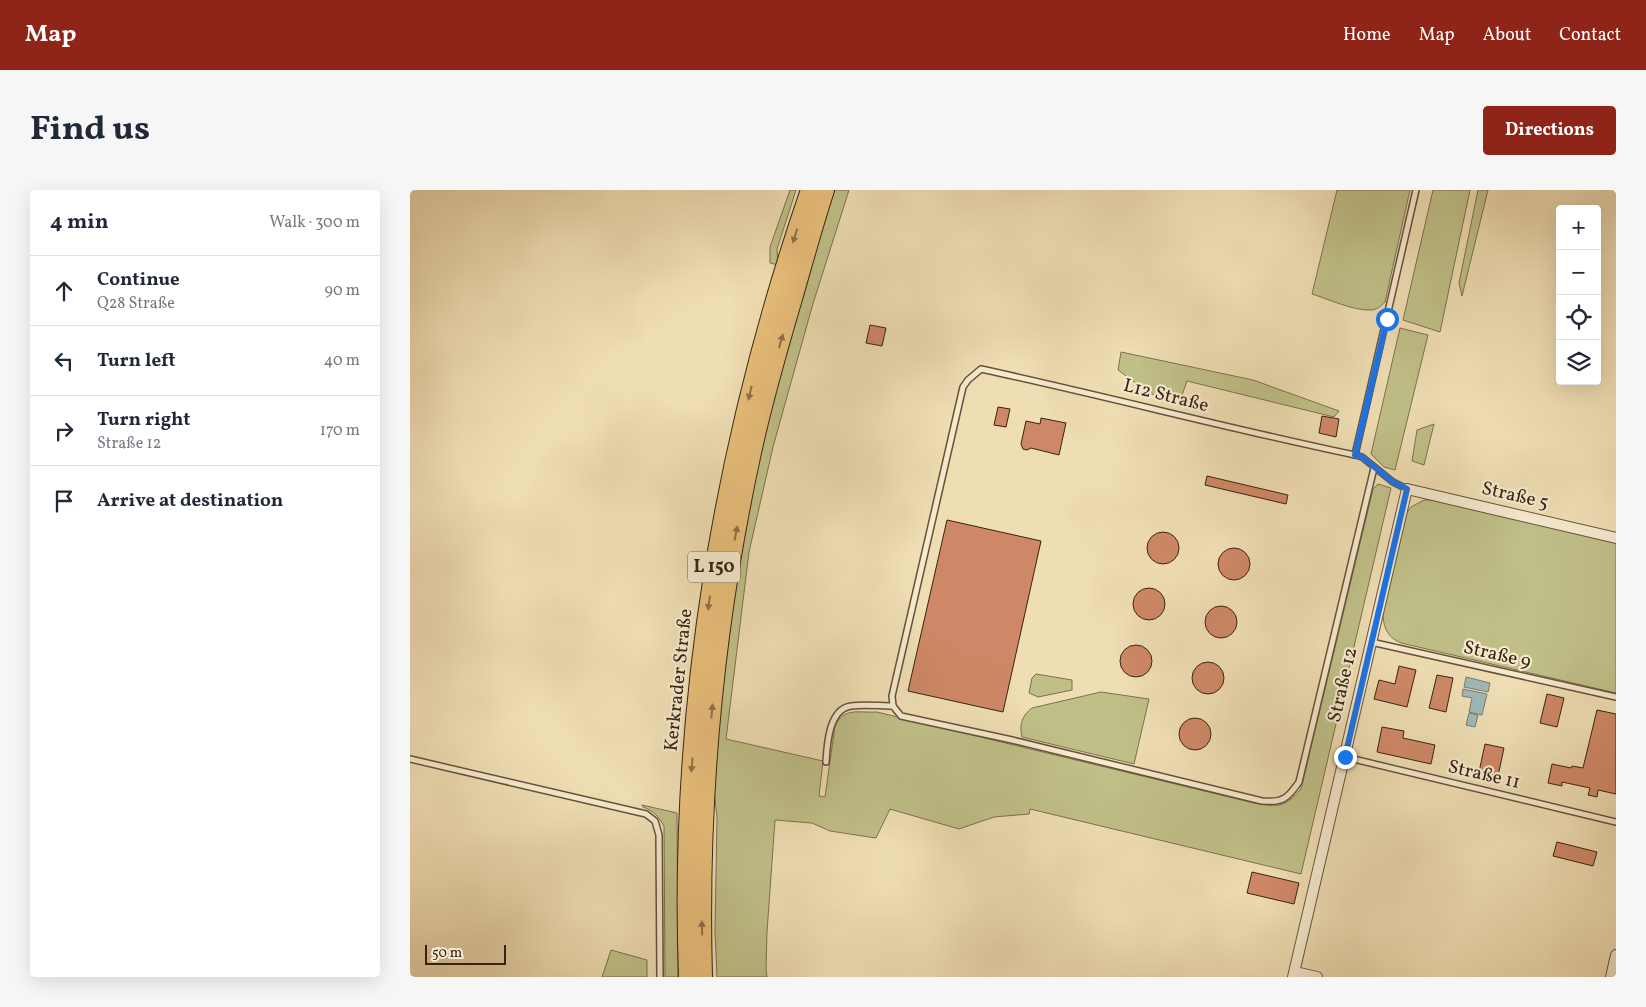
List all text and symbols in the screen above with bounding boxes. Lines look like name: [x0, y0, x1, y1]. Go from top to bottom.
text: Map: [25, 18, 76, 52]
text: Home: [1343, 23, 1391, 48]
text: Map: [1419, 23, 1455, 48]
text: About: [1483, 23, 1531, 48]
text: Contact: [1559, 23, 1621, 48]
text: Find us: [30, 106, 150, 154]
button: Directions: [1483, 106, 1616, 155]
map controls: [1556, 205, 1601, 385]
button: +: [1556, 205, 1601, 250]
text: 4 min: [50, 208, 109, 237]
text: Walk · 300 m: [269, 212, 360, 234]
one-way arrow: [790, 229, 798, 244]
button: −: [1556, 250, 1601, 295]
text: Continue: [97, 267, 180, 293]
icon: ahead: [50, 277, 78, 305]
text: 90 m: [324, 280, 360, 302]
text: Q28 Straße: [97, 293, 175, 315]
button: locate: [1556, 295, 1601, 340]
route start: [1376, 308, 1399, 331]
one-way arrow: [777, 333, 785, 348]
button: layers: [1556, 340, 1601, 385]
icon: left: [50, 347, 78, 375]
text: Turn left: [97, 348, 176, 374]
text: 40 m: [324, 350, 360, 372]
street label: L12 Straße: [1121, 373, 1211, 419]
one-way arrow: [746, 385, 754, 400]
text: Turn right: [97, 407, 190, 433]
icon: right: [50, 417, 78, 445]
text: 170 m: [320, 420, 360, 442]
text: Straße 12: [97, 433, 161, 455]
street label: Straße 5: [1479, 476, 1551, 516]
icon: arrive: [50, 487, 78, 515]
text: Arrive at destination: [97, 488, 283, 514]
one-way arrow: [733, 525, 741, 541]
road number: L 150: [688, 552, 740, 582]
one-way arrow: [704, 596, 712, 612]
street label: Kerkrader Straße: [659, 607, 699, 753]
street label: Straße 9: [1461, 635, 1533, 675]
street label: Straße 12: [1322, 645, 1364, 725]
one-way arrow: [708, 703, 716, 719]
route end: [1334, 746, 1357, 769]
street label: Straße 11: [1445, 754, 1523, 796]
one-way arrow: [687, 757, 695, 773]
one-way arrow: [698, 920, 706, 936]
scale bar: [425, 942, 506, 965]
text: 50 m: [432, 944, 462, 963]

